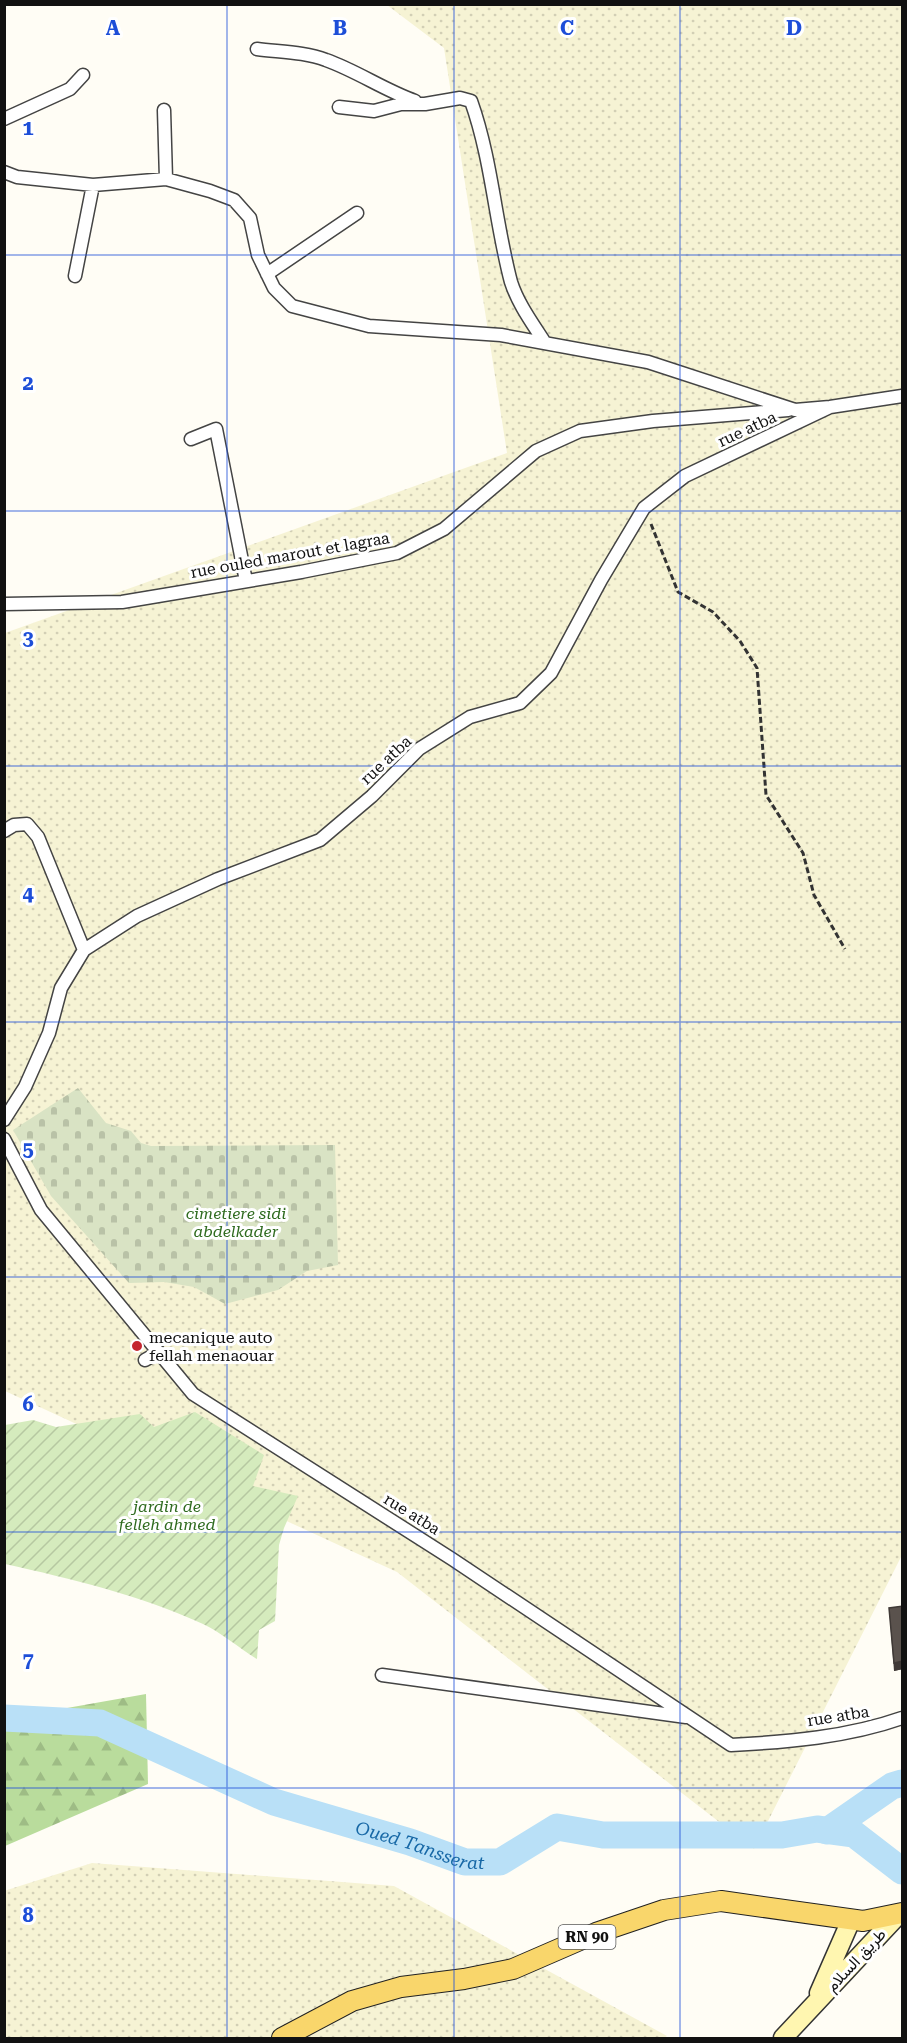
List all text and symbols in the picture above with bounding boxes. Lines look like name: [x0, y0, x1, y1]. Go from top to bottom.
text: A: [106, 16, 121, 40]
text: B: [333, 16, 347, 40]
text: C: [560, 16, 574, 40]
text: D: [786, 16, 802, 40]
text: 1: [22, 116, 34, 140]
text: 2: [22, 371, 34, 395]
street label: rue atba: [715, 407, 780, 451]
street label: rue ouled marout et lagraa: [189, 528, 391, 582]
text: 3: [22, 626, 34, 650]
street label: rue atba: [357, 731, 416, 788]
text: 4: [22, 882, 34, 906]
text: 5: [22, 1137, 34, 1161]
park label: cimetiere sidi abdelkader: [186, 1204, 286, 1241]
place label: mecanique auto fellah menaouar: [149, 1328, 274, 1365]
marker: mecanique auto fellah menaouar: [130, 1339, 144, 1353]
text: 6: [22, 1392, 34, 1416]
street label: rue atba: [380, 1489, 444, 1539]
park label: jardin de felleh ahmed: [119, 1497, 215, 1534]
text: 7: [22, 1648, 34, 1672]
street label: rue atba: [806, 1702, 871, 1730]
water label: Oued Tansserat: [353, 1816, 485, 1873]
text: 8: [22, 1903, 34, 1927]
road number: RN 90: [558, 1925, 616, 1949]
street label: طريق السلام: [822, 1925, 891, 1996]

